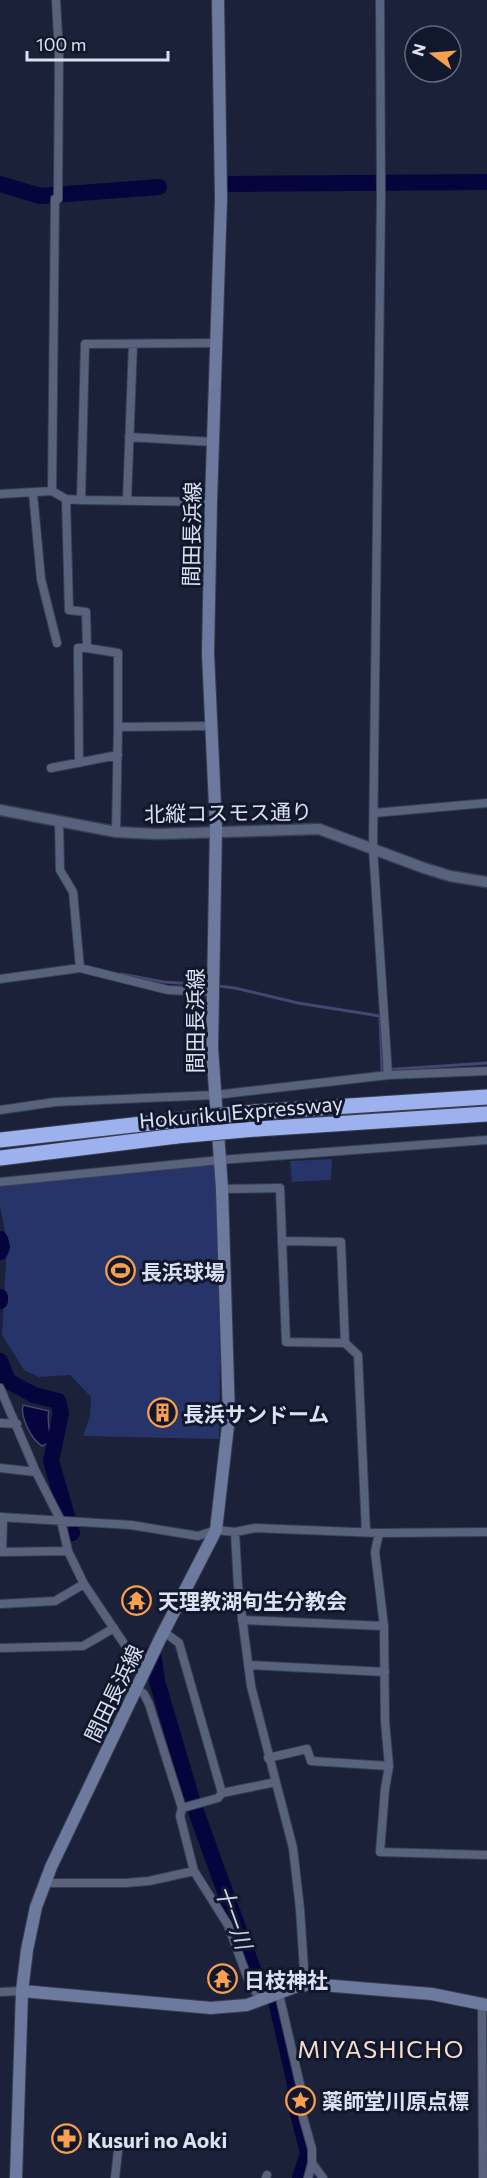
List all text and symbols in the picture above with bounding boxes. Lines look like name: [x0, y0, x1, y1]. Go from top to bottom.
scale bar: [27, 24, 168, 62]
north arrow: [403, 24, 463, 84]
text: 100 m: [36, 33, 86, 55]
text: N: [407, 41, 429, 58]
street label: 間田長浜線: [178, 481, 204, 587]
street label: 北縦コスモス通り: [144, 798, 312, 826]
street label: 間田長浜線: [182, 969, 207, 1074]
street label: Hokuriku Expressway: [138, 1090, 344, 1132]
sports icon: 長浜球場: [104, 1255, 136, 1287]
place label: 長浜球場: [141, 1259, 225, 1284]
building icon: 長浜サンドーム: [146, 1397, 178, 1429]
place label: 長浜サンドーム: [183, 1401, 329, 1426]
temple icon: 天理教湖旬生分教会: [121, 1584, 153, 1616]
place label: 天理教湖旬生分教会: [158, 1588, 347, 1613]
street label: 間田長浜線: [79, 1640, 147, 1746]
water label: 十一川: [210, 1881, 259, 1954]
temple icon: 日枝神社: [207, 1963, 239, 1995]
place label: 日枝神社: [244, 1967, 328, 1992]
district label: MIYASHICHO: [297, 2034, 465, 2063]
place icon: 薬師堂川原点標: [285, 2084, 317, 2116]
place label: 薬師堂川原点標: [322, 2088, 469, 2113]
pharmacy icon: Kusuri no Aoki: [50, 2123, 82, 2155]
place label: Kusuri no Aoki: [87, 2127, 227, 2152]

